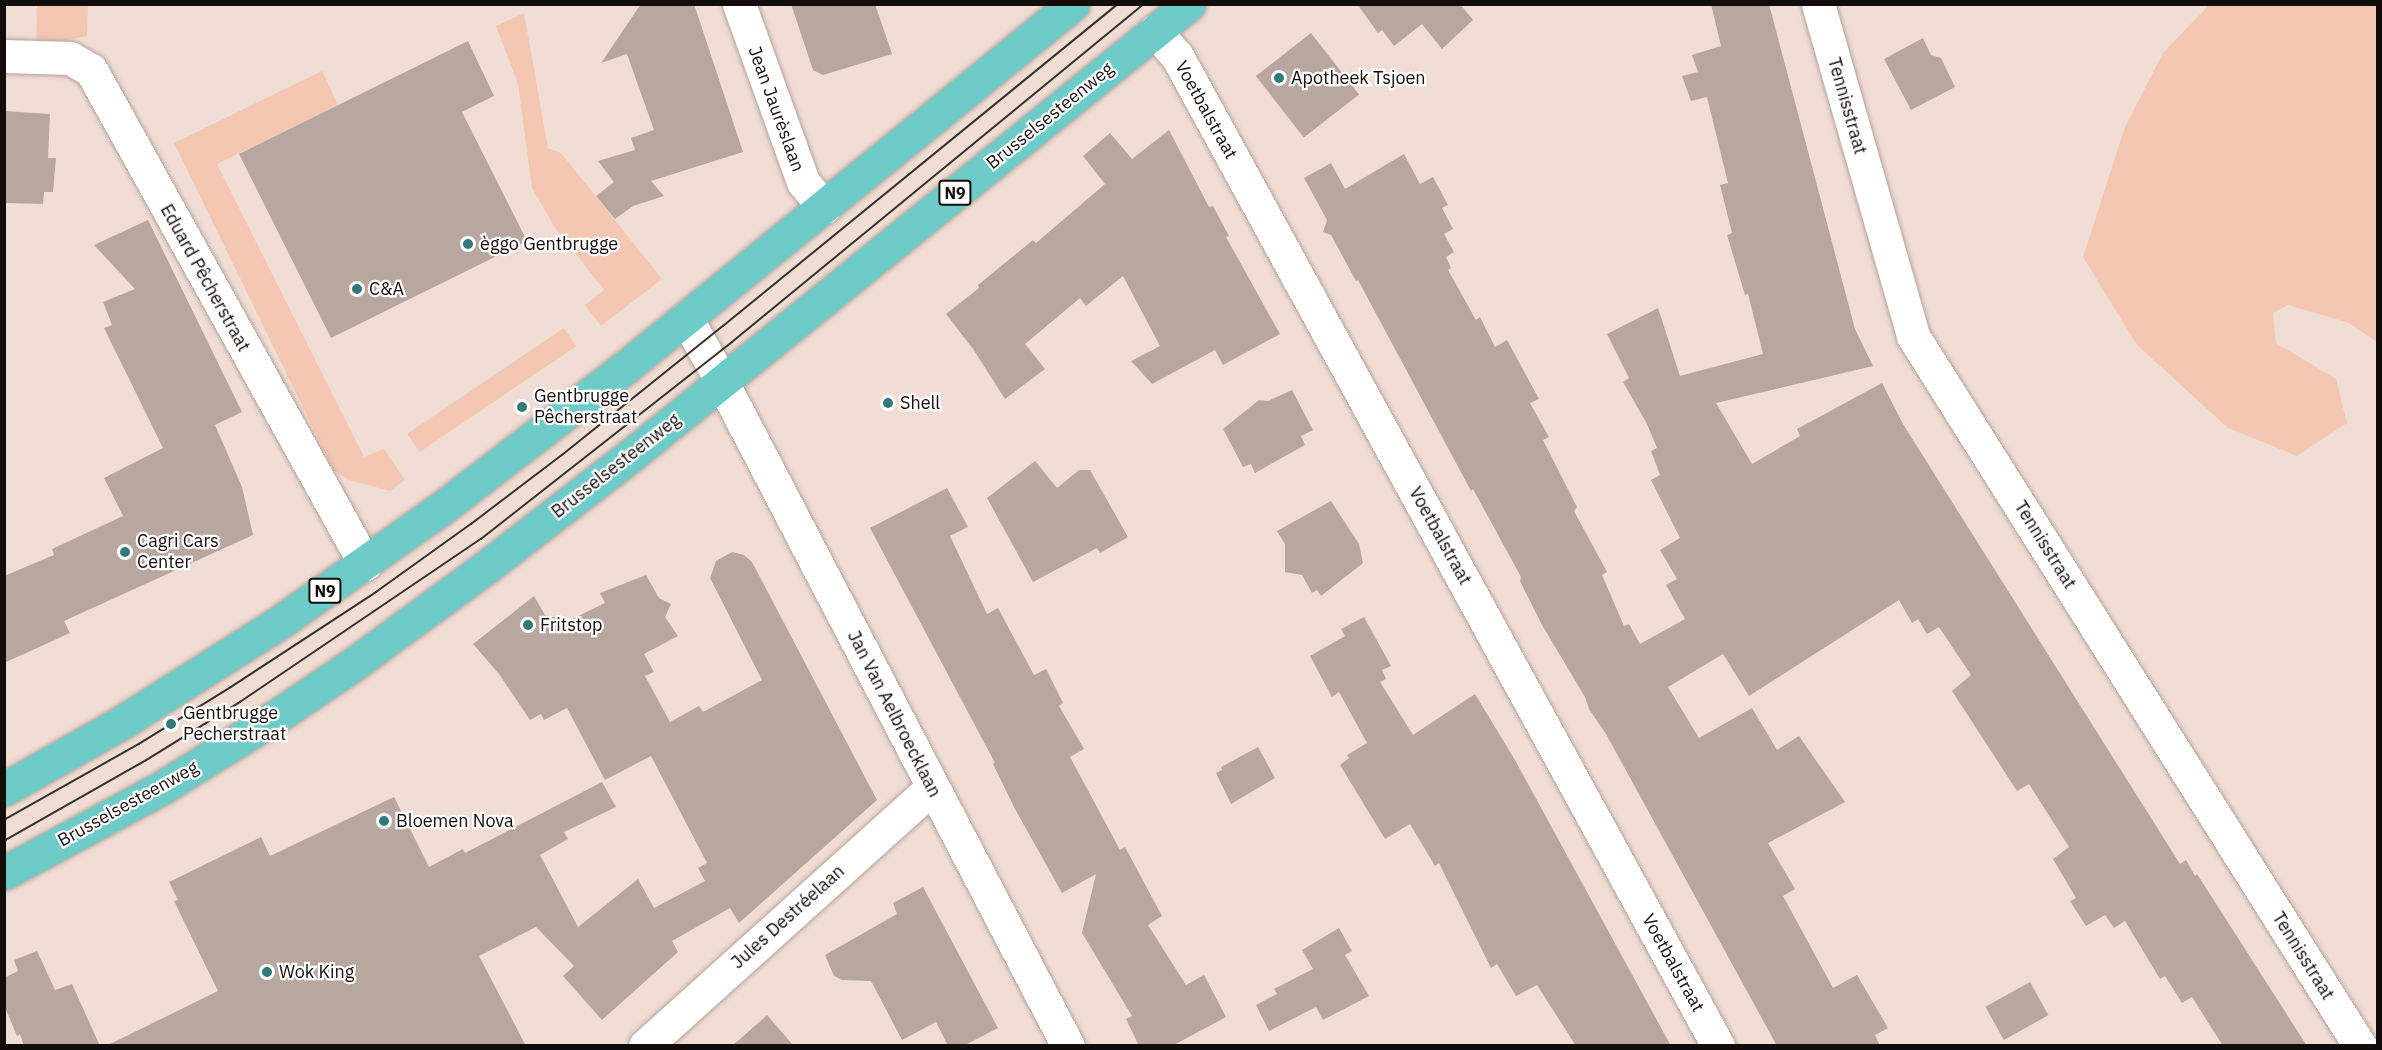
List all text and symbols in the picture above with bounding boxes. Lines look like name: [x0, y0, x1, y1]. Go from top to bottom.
street label: Jean Jaurèslaan: [743, 43, 809, 175]
street label: Tennisstraat: [1823, 55, 1871, 157]
street label: Voetbalstraat: [1170, 57, 1242, 163]
street label: Brusselsesteenweg: [982, 58, 1118, 174]
place label: Apotheek Tsjoen: [1291, 67, 1426, 89]
marker: Apotheek Tsjoen: [1272, 71, 1286, 85]
road number: N9: [937, 180, 973, 206]
street label: Eduard Pêcherstraat: [156, 201, 254, 355]
place label: èggo Gentbrugge: [480, 233, 618, 255]
marker: èggo Gentbrugge: [461, 237, 475, 251]
place label: C&A: [369, 278, 404, 300]
marker: C&A: [350, 282, 364, 296]
place label: Gentbrugge Pêcherstraat: [534, 386, 637, 428]
place label: Shell: [900, 392, 940, 414]
marker: Shell: [881, 396, 895, 410]
marker: Gentbrugge Pêcherstraat: [515, 400, 529, 414]
street label: Brusselsesteenweg: [547, 409, 685, 523]
street label: Voetbalstraat: [1404, 483, 1476, 589]
street label: Tennisstraat: [2009, 497, 2081, 593]
place label: Cagri Cars Center: [137, 531, 219, 574]
marker: Cagri Cars Center: [118, 545, 132, 559]
road number: N9: [307, 578, 343, 604]
place label: Fritstop: [540, 614, 603, 636]
marker: Fritstop: [521, 618, 535, 632]
street label: Jan Van Aelbroecklaan: [843, 627, 945, 801]
place label: Gentbrugge Pecherstraat: [183, 703, 286, 746]
marker: Gentbrugge Pecherstraat: [164, 717, 178, 731]
street label: Brusselsesteenweg: [54, 756, 202, 852]
place label: Bloemen Nova: [396, 810, 514, 832]
marker: Bloemen Nova: [377, 814, 391, 828]
street label: Jules Destréelaan: [727, 861, 849, 973]
street label: Tennisstraat: [2267, 908, 2339, 1004]
street label: Voetbalstraat: [1637, 910, 1709, 1016]
place label: Wok King: [279, 961, 354, 983]
marker: Wok King: [260, 965, 274, 979]

